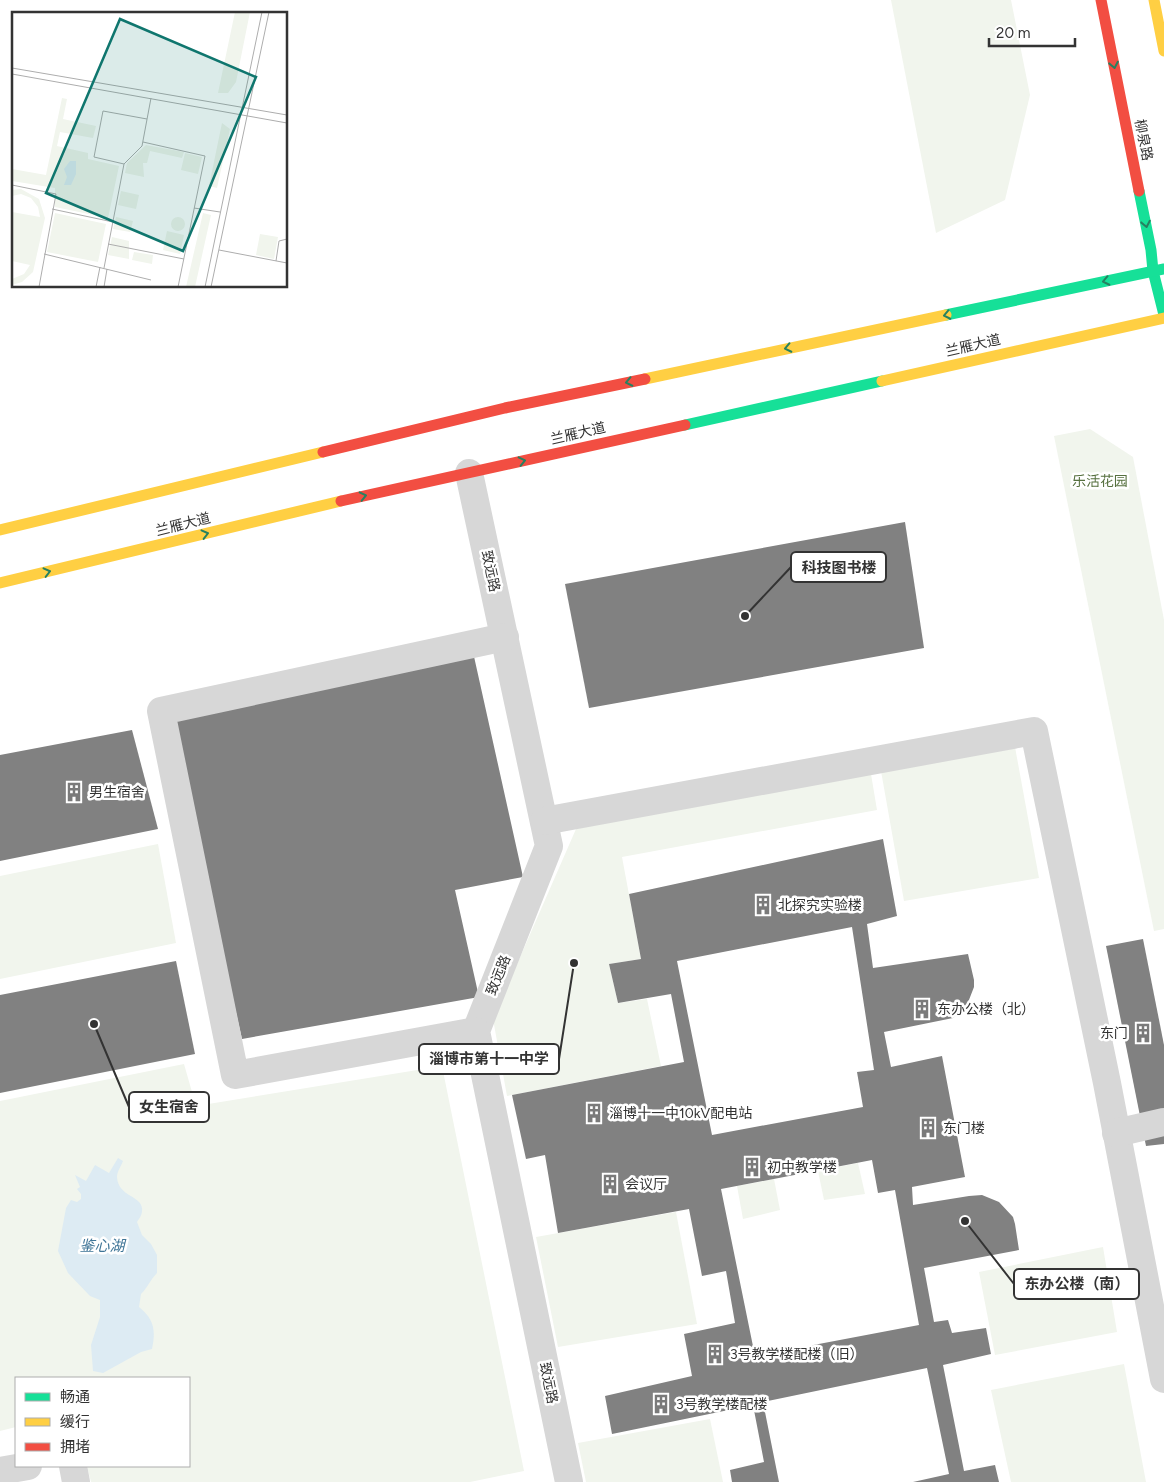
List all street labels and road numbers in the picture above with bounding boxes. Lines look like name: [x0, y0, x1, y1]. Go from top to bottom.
street label: 柳泉路: [1131, 118, 1156, 162]
street label: 兰雁大道: [944, 331, 1002, 360]
street label: 兰雁大道: [549, 419, 607, 448]
street label: 兰雁大道: [154, 509, 212, 540]
street label: 致远路: [478, 549, 503, 593]
street label: 致远路: [483, 953, 514, 998]
street label: 致远路: [536, 1361, 561, 1405]

